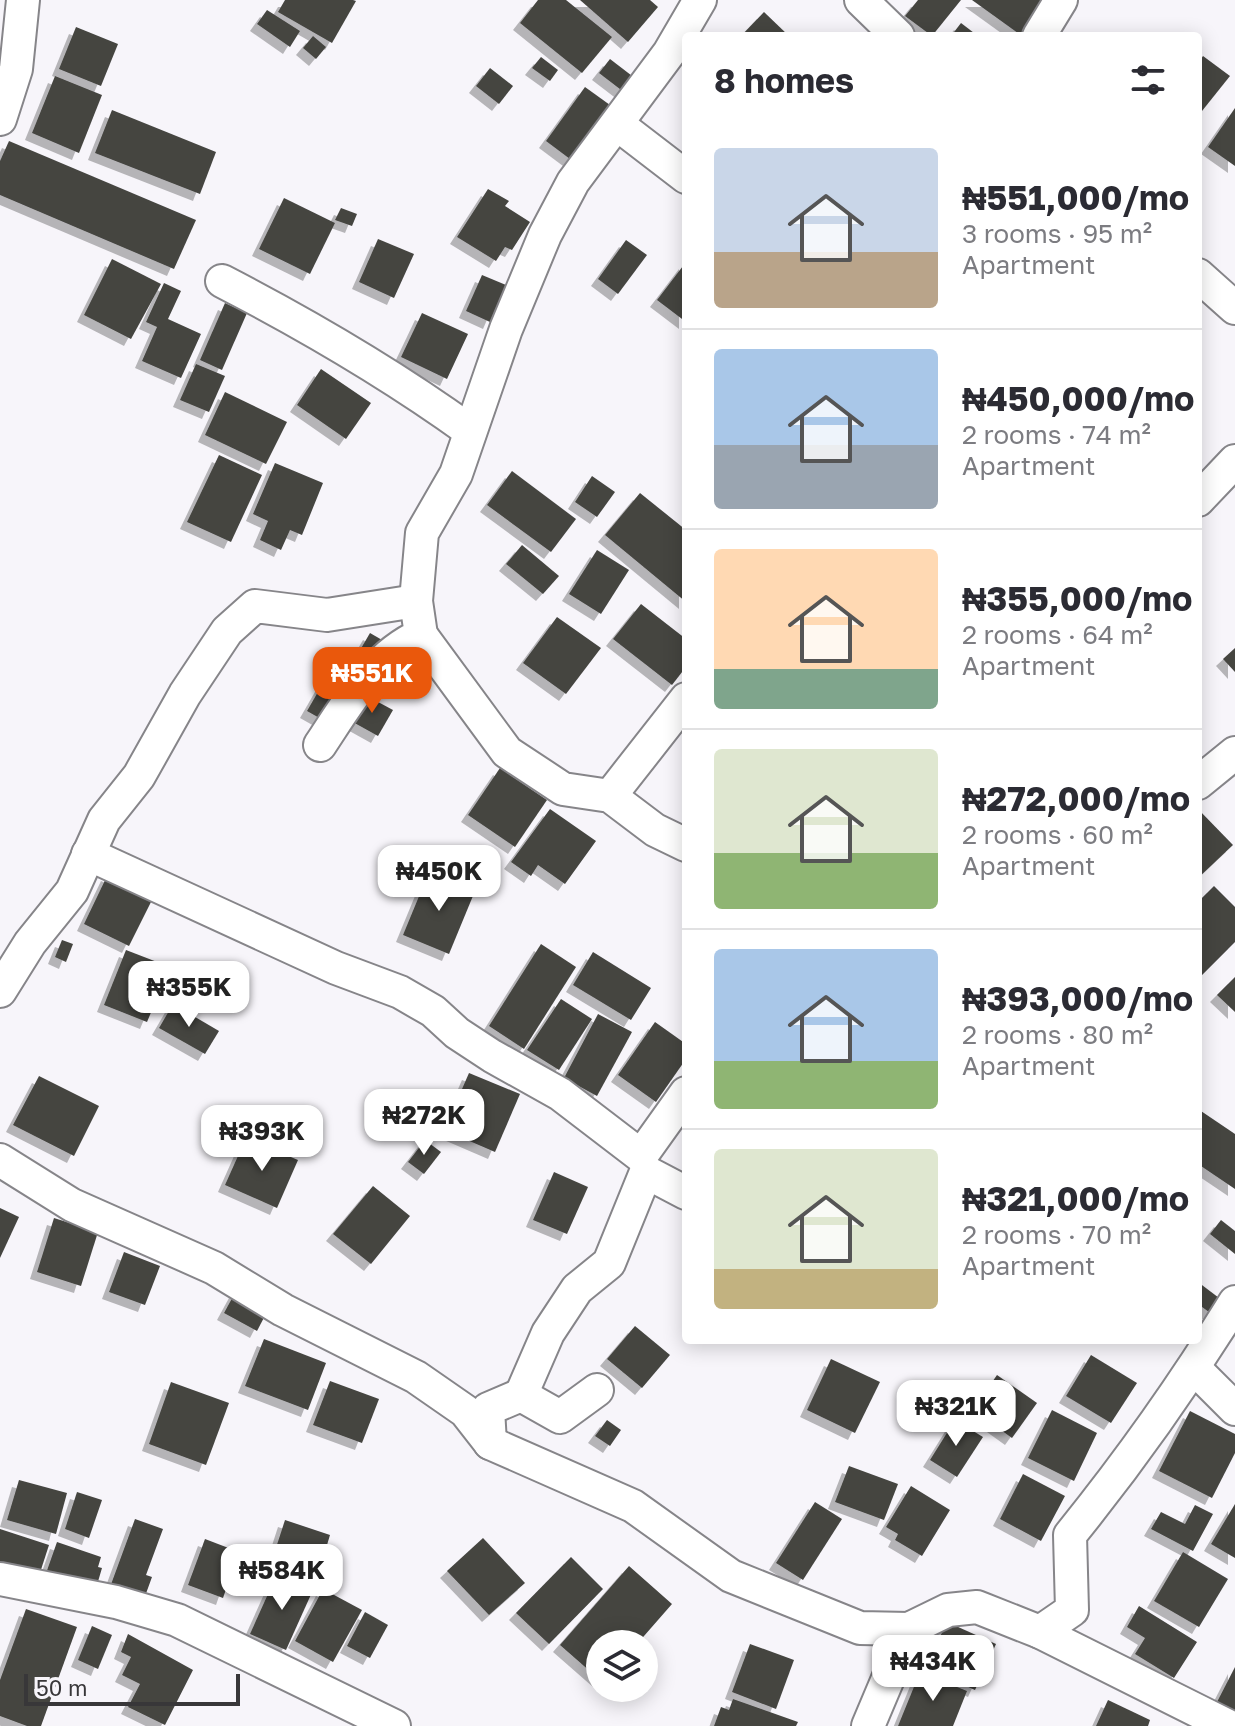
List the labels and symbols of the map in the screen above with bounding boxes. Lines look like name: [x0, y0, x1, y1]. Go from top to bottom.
pin: ₦551K: [316, 647, 428, 715]
pin: ₦450K: [383, 845, 495, 913]
pin: ₦355K: [133, 961, 245, 1029]
pin: ₦272K: [368, 1089, 480, 1157]
pin: ₦393K: [206, 1105, 318, 1173]
pin: ₦321K: [900, 1380, 1012, 1448]
pin: ₦584K: [226, 1544, 338, 1612]
pin: ₦434K: [877, 1635, 989, 1703]
scale bar: [24, 1670, 240, 1706]

